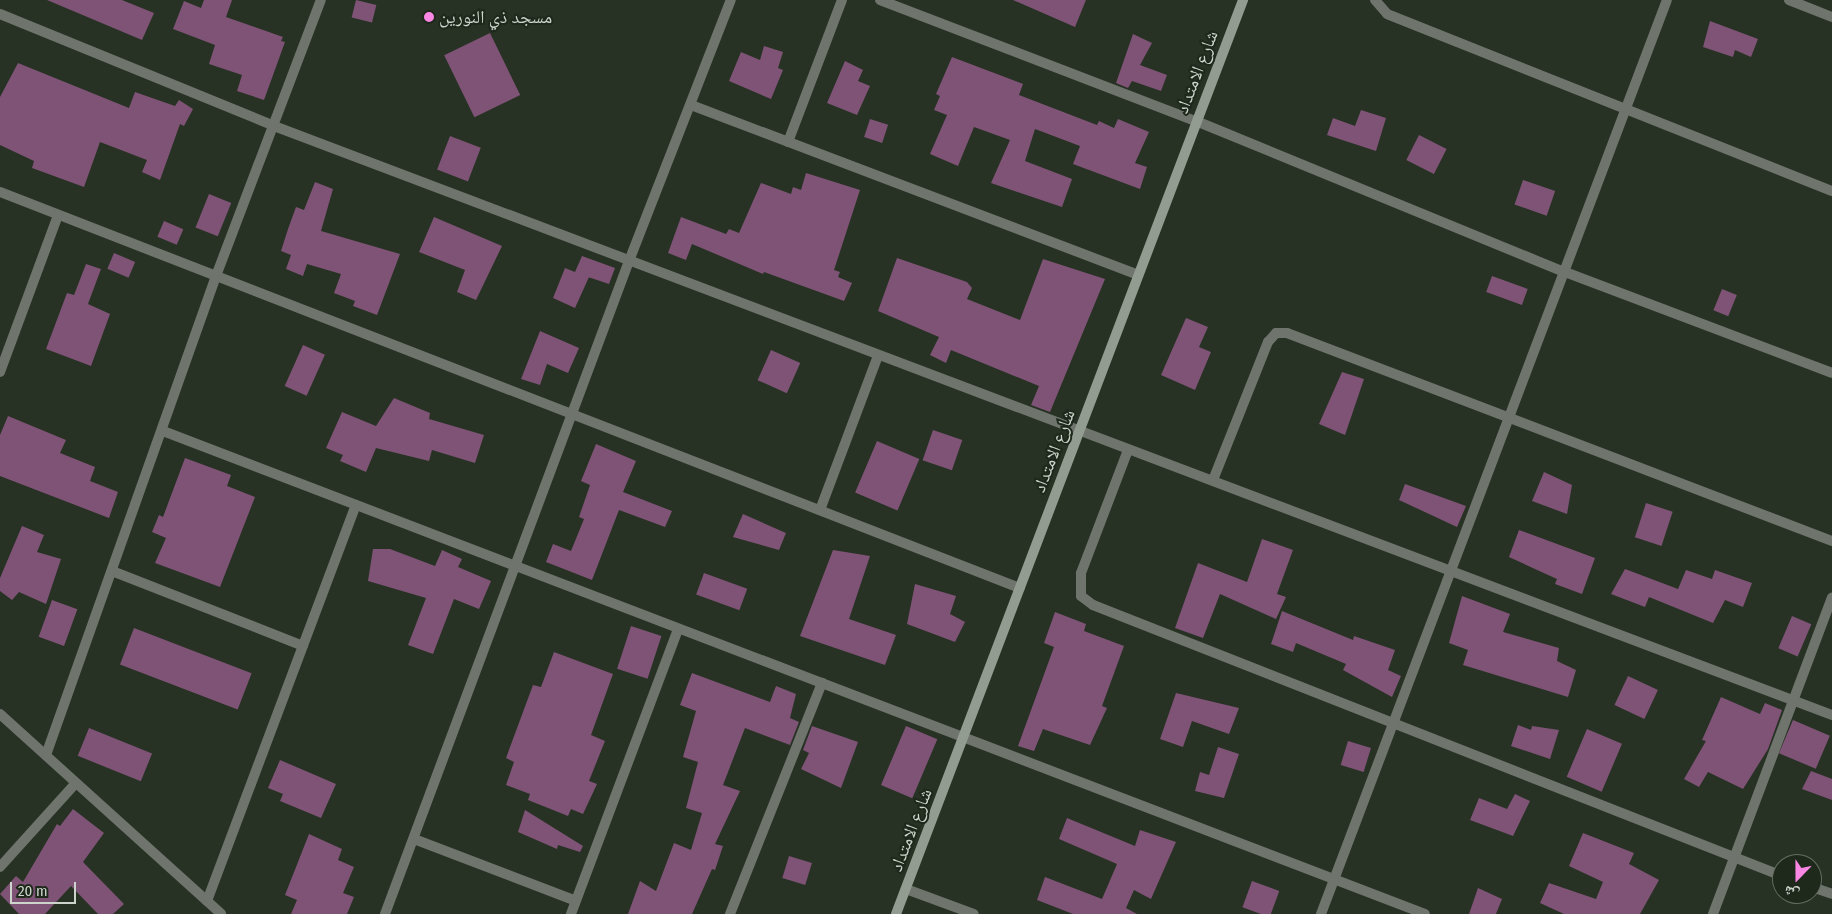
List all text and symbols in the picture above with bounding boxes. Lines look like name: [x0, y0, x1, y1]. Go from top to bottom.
place label: مسجد ذي النورين: [439, 6, 552, 28]
marker: مسجد ذي النورين: [423, 11, 435, 23]
street label: شارع الامتداد: [1171, 28, 1223, 116]
street label: شارع الامتداد: [1028, 407, 1080, 495]
street label: شارع الامتداد: [885, 786, 937, 874]
north arrow: [1772, 854, 1822, 904]
scale bar: [12, 872, 79, 904]
text: 20 m: [18, 882, 48, 900]
text: ش: [1782, 882, 1802, 903]

